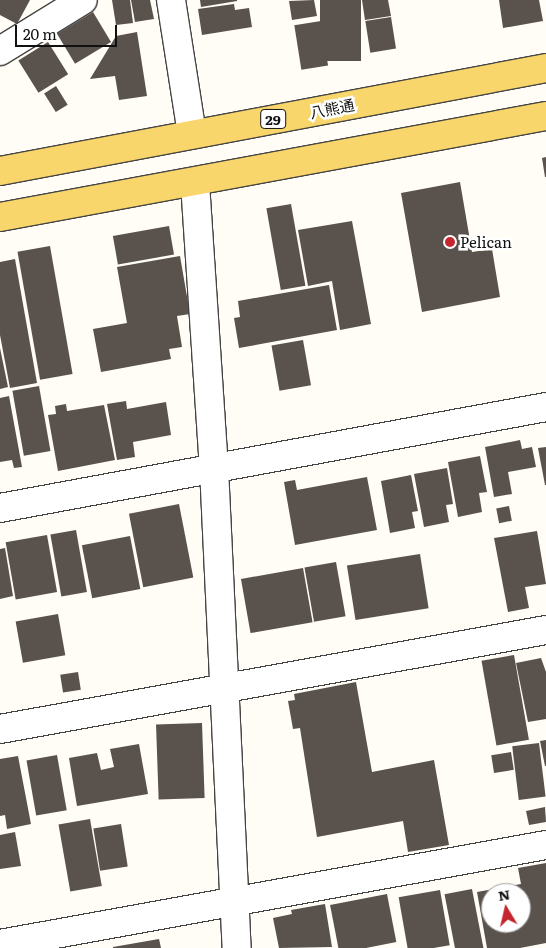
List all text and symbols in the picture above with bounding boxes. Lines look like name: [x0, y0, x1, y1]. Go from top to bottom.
scale bar: [18, 15, 120, 47]
text: 20 m: [23, 22, 57, 45]
street label: 八熊通: [308, 95, 356, 121]
road number: 29: [259, 108, 287, 130]
place label: Pelican: [460, 233, 512, 251]
marker: Pelican: [444, 236, 456, 248]
north arrow: [481, 883, 531, 933]
text: N: [496, 883, 511, 905]

